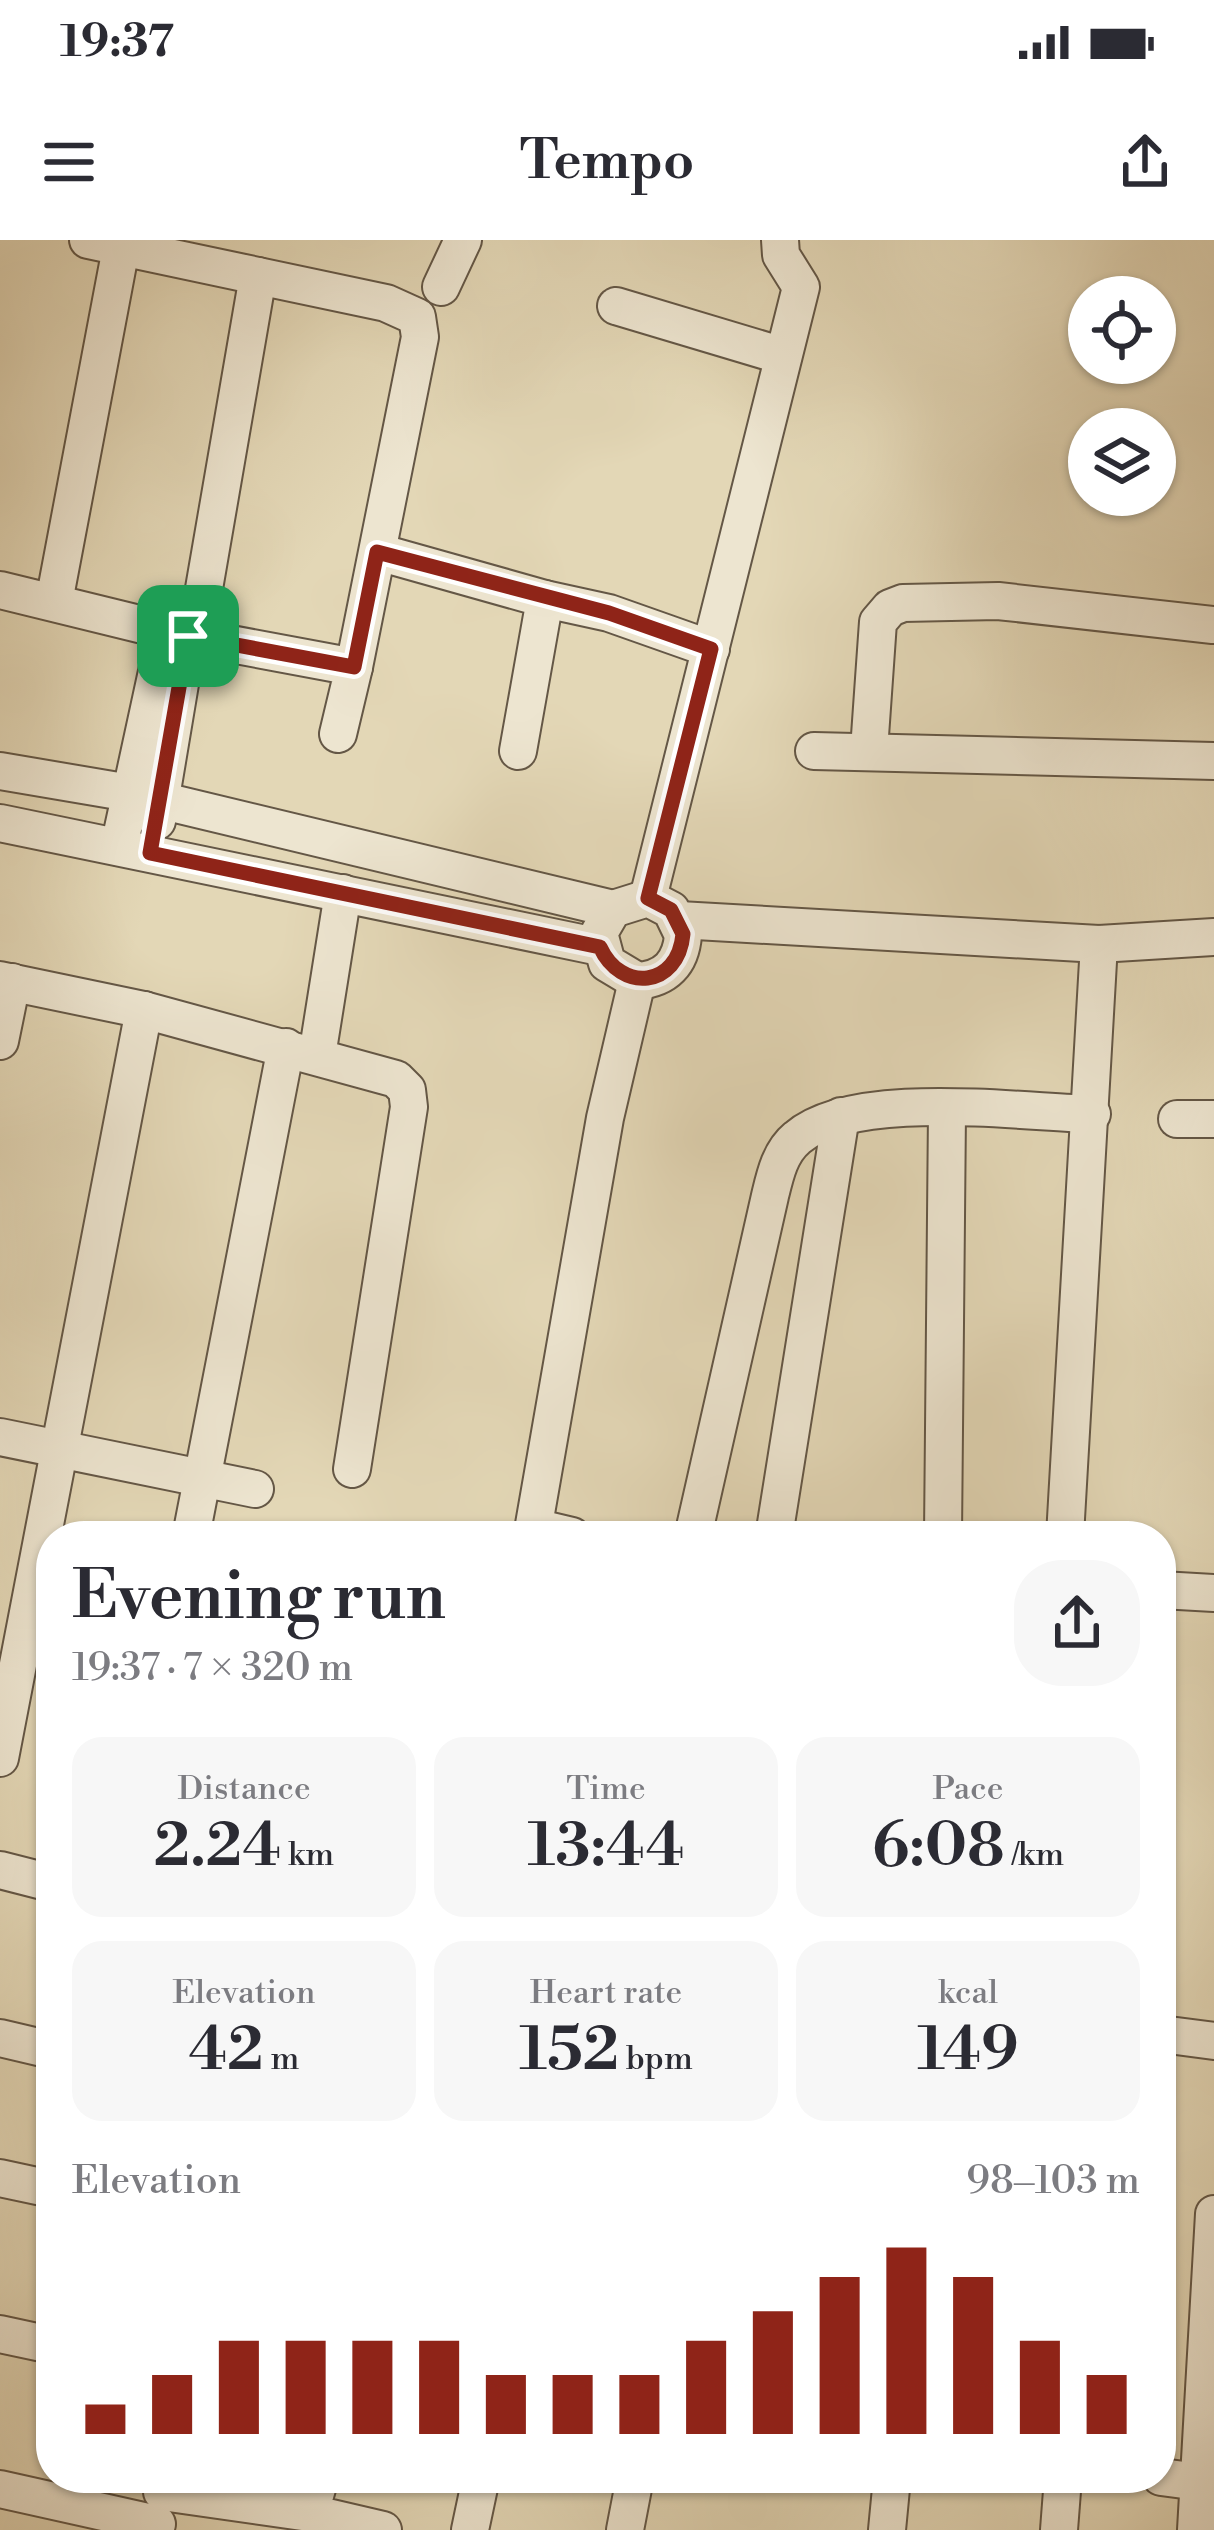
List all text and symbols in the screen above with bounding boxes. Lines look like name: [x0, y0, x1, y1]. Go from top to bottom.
text: 19:37: [60, 14, 174, 71]
text: Tempo: [520, 128, 694, 196]
icon: menu: [36, 129, 102, 195]
icon: share: [1112, 129, 1178, 195]
map controls: [1068, 276, 1176, 516]
button: locate: [1068, 276, 1176, 384]
button: layers: [1068, 408, 1176, 516]
pin: [137, 585, 239, 687]
icon: arrive: [155, 603, 221, 669]
text: Evening run: [72, 1557, 446, 1640]
button: share: [1014, 1560, 1140, 1686]
text: 19:37 · 7 × 320 m: [72, 1644, 353, 1693]
text: Distance: [177, 1769, 311, 1810]
text: Time: [566, 1769, 646, 1810]
text: Pace: [933, 1769, 1003, 1810]
text: 2.24: [154, 1810, 281, 1885]
text: 13:44: [528, 1810, 684, 1885]
text: 6:08: [872, 1810, 1005, 1885]
text: km: [281, 1835, 334, 1876]
text: /km: [1005, 1835, 1064, 1876]
text: Elevation: [173, 1973, 315, 2014]
text: Heart rate: [530, 1973, 682, 2014]
text: kcal: [938, 1973, 998, 2014]
text: 42: [189, 2014, 264, 2089]
text: 152: [519, 2014, 619, 2089]
text: 149: [917, 2014, 1019, 2089]
text: m: [264, 2039, 299, 2080]
text: bpm: [619, 2039, 693, 2080]
text: Elevation: [72, 2157, 241, 2206]
text: 98–103 m: [966, 2157, 1140, 2206]

